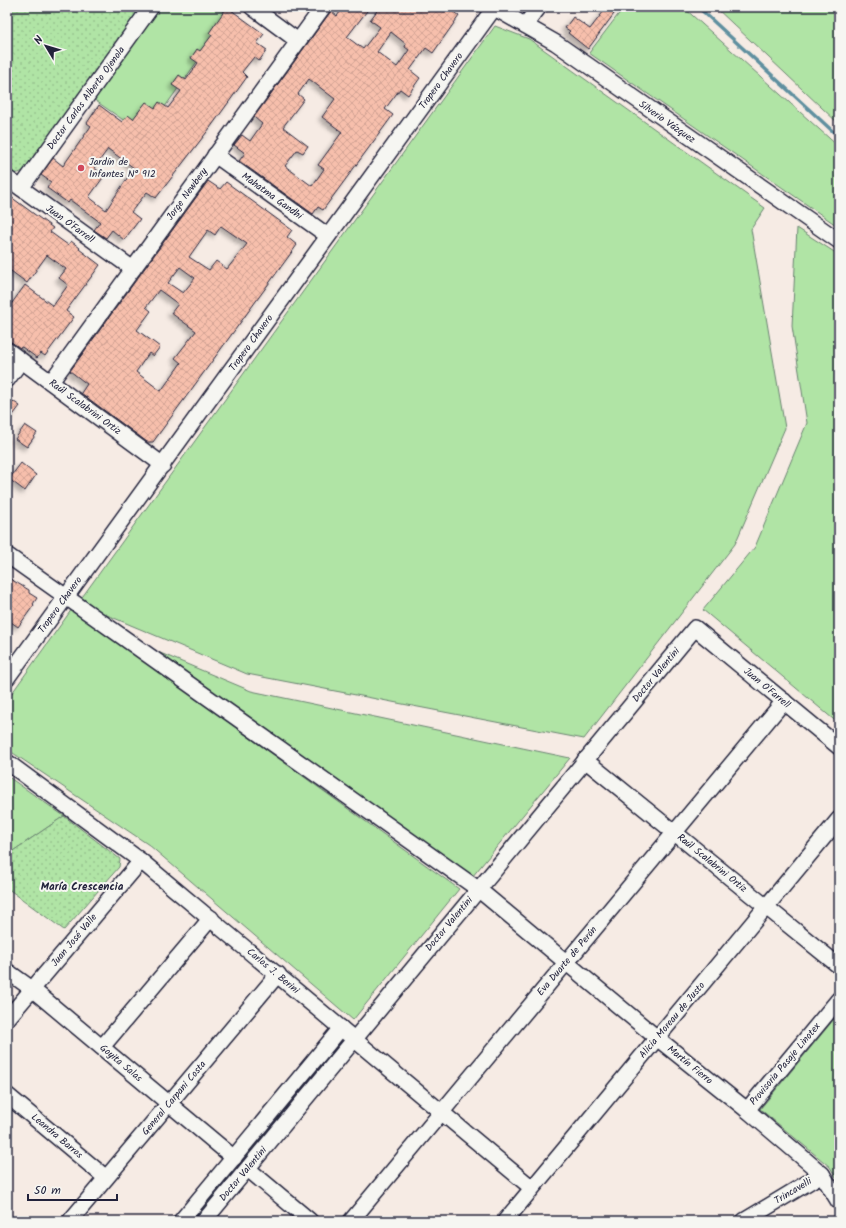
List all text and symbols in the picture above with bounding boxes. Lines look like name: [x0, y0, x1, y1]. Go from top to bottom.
north arrow: [26, 26, 66, 66]
text: N: [30, 32, 48, 49]
street label: Doctor Carlos Alberto Ojenola: [43, 43, 129, 153]
street label: Tropero Chavero: [415, 49, 467, 113]
street label: Silverio Vázquez: [635, 97, 699, 148]
place label: Jardín de Infantes N° 912: [89, 154, 156, 182]
marker: Jardín de Infantes N° 912: [76, 163, 86, 173]
street label: Jorge Newbery: [162, 164, 212, 224]
street label: Mahatma Gandhi: [238, 168, 306, 224]
street label: Juan O'Farrell: [42, 201, 98, 248]
street label: Tropero Chavero: [225, 311, 277, 375]
street label: Raúl Scalabrini Ortiz: [45, 375, 125, 439]
street label: Tropero Chavero: [34, 573, 86, 637]
street label: Doctor Valentini: [628, 644, 684, 706]
street label: Juan O'Farrell: [740, 664, 794, 713]
street label: Raúl Scalabrini Ortiz: [673, 830, 751, 897]
district label: María Crescencia: [41, 878, 124, 896]
street label: Doctor Valentini: [421, 893, 477, 955]
street label: Juan José Valle: [47, 910, 101, 970]
street label: Eva Duarte de Perón: [533, 923, 601, 999]
street label: Carlos J. Berini: [243, 944, 303, 998]
street label: Alicia Moreau de Justo: [635, 978, 709, 1062]
street label: Provisoria Pasaje Linotex: [746, 1019, 825, 1109]
street label: Goyita Salas: [96, 1040, 147, 1086]
street label: Martín Fierro: [664, 1042, 717, 1089]
street label: General Carpani Costa: [138, 1057, 210, 1139]
street label: Leandra Barros: [28, 1109, 87, 1163]
street label: Doctor Valentini: [215, 1143, 271, 1205]
street label: Trincavelli: [771, 1173, 815, 1209]
scale bar: [28, 1176, 117, 1202]
text: 50 m: [34, 1181, 61, 1200]

